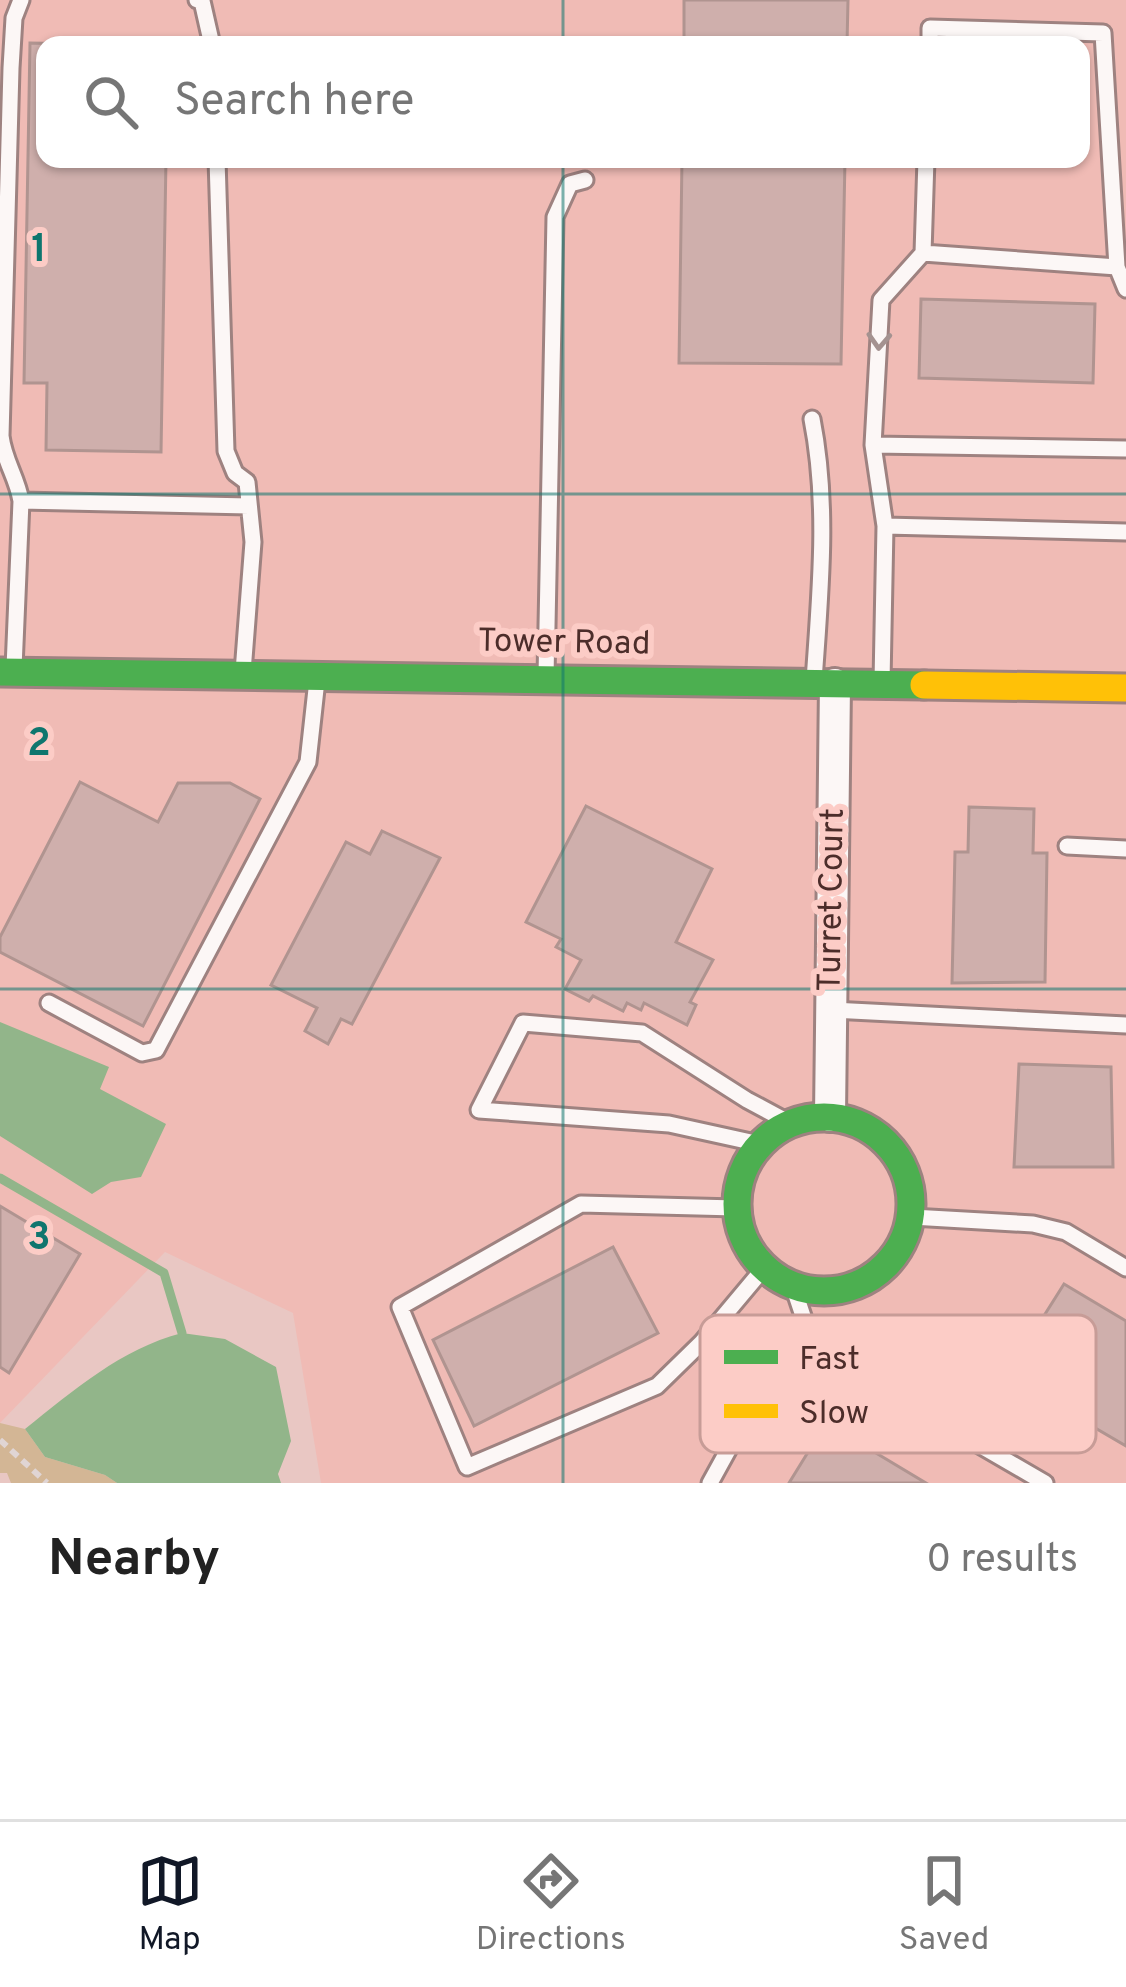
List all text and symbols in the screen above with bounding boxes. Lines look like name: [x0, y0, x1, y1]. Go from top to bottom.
search box: [36, 36, 1090, 168]
icon: search: [78, 69, 144, 135]
text: Search here: [174, 74, 414, 131]
text: 1: [31, 227, 47, 276]
one-way arrow: [866, 332, 892, 351]
street label: Tower Road: [477, 621, 651, 667]
text: 2: [27, 721, 51, 770]
street label: Turret Court: [810, 808, 856, 992]
text: 3: [27, 1215, 51, 1264]
legend: [700, 1315, 1096, 1453]
text: Fast: [799, 1340, 860, 1382]
text: Slow: [799, 1394, 869, 1436]
text: Nearby: [48, 1529, 220, 1594]
text: 0 results: [926, 1537, 1078, 1586]
tab: Map: [137, 1848, 203, 1962]
tab: Directions: [476, 1848, 626, 1962]
tab: Saved: [899, 1848, 989, 1962]

